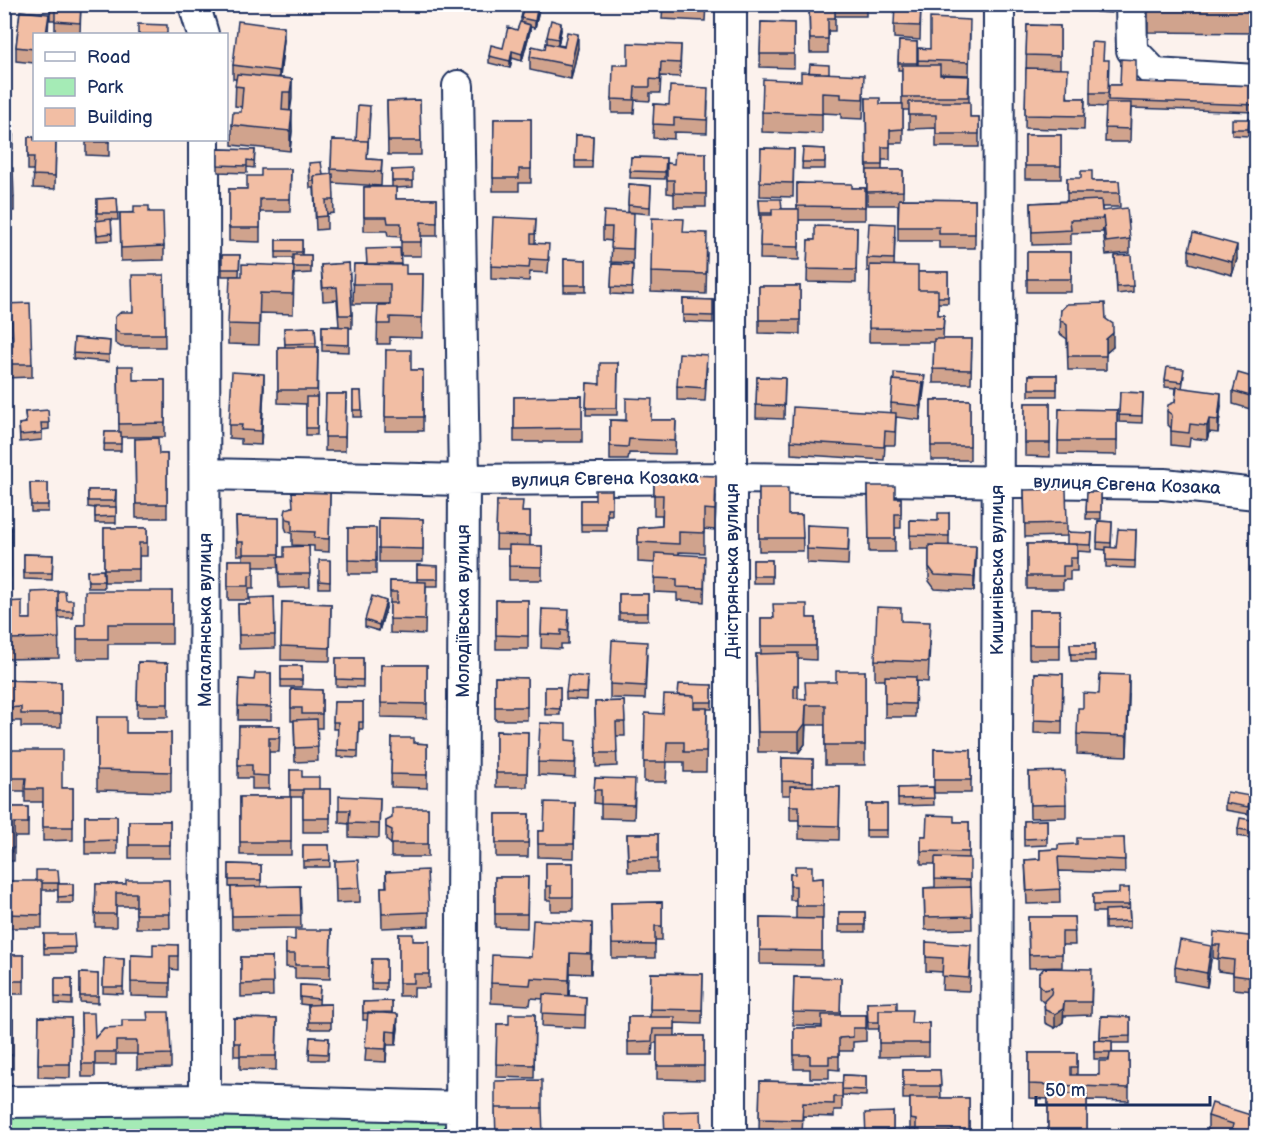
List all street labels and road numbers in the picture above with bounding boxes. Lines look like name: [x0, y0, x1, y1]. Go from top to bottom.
street label: вулиця Євгена Козака: [511, 467, 700, 491]
street label: вулиця Євгена Козака: [1033, 471, 1222, 499]
street label: Дністрянська вулиця: [722, 483, 743, 659]
street label: Кишинівська вулиця: [987, 485, 1008, 655]
street label: Молодіївська вулиця: [453, 524, 474, 698]
street label: Магалянська вулиця: [195, 533, 216, 707]

